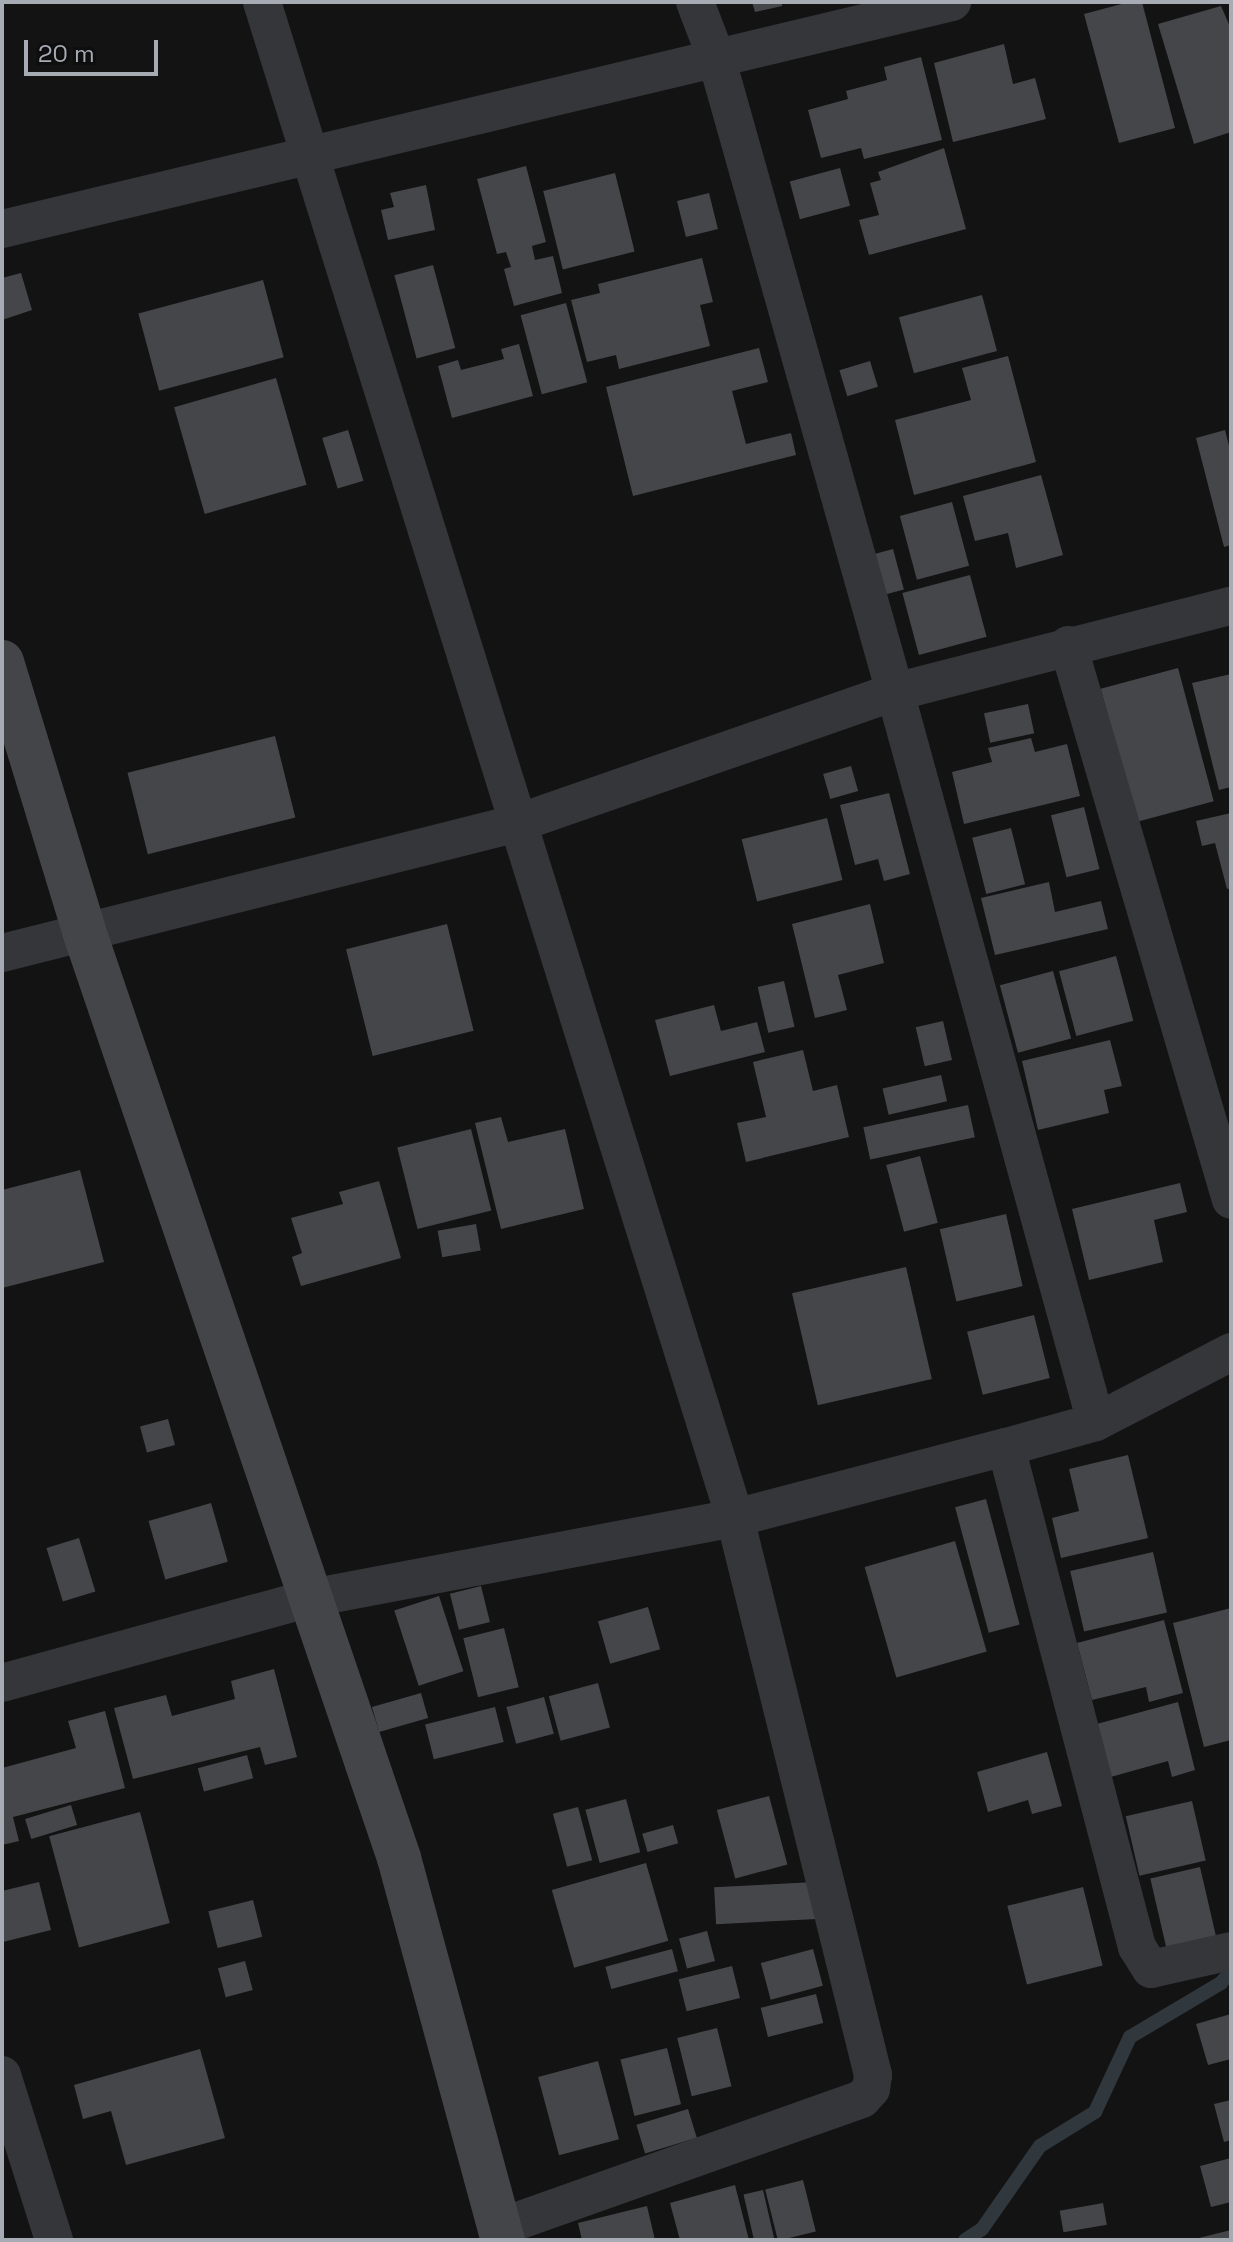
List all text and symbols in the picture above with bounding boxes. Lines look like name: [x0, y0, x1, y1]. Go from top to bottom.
scale bar: [28, 24, 162, 74]
text: 20 m: [38, 38, 95, 69]

